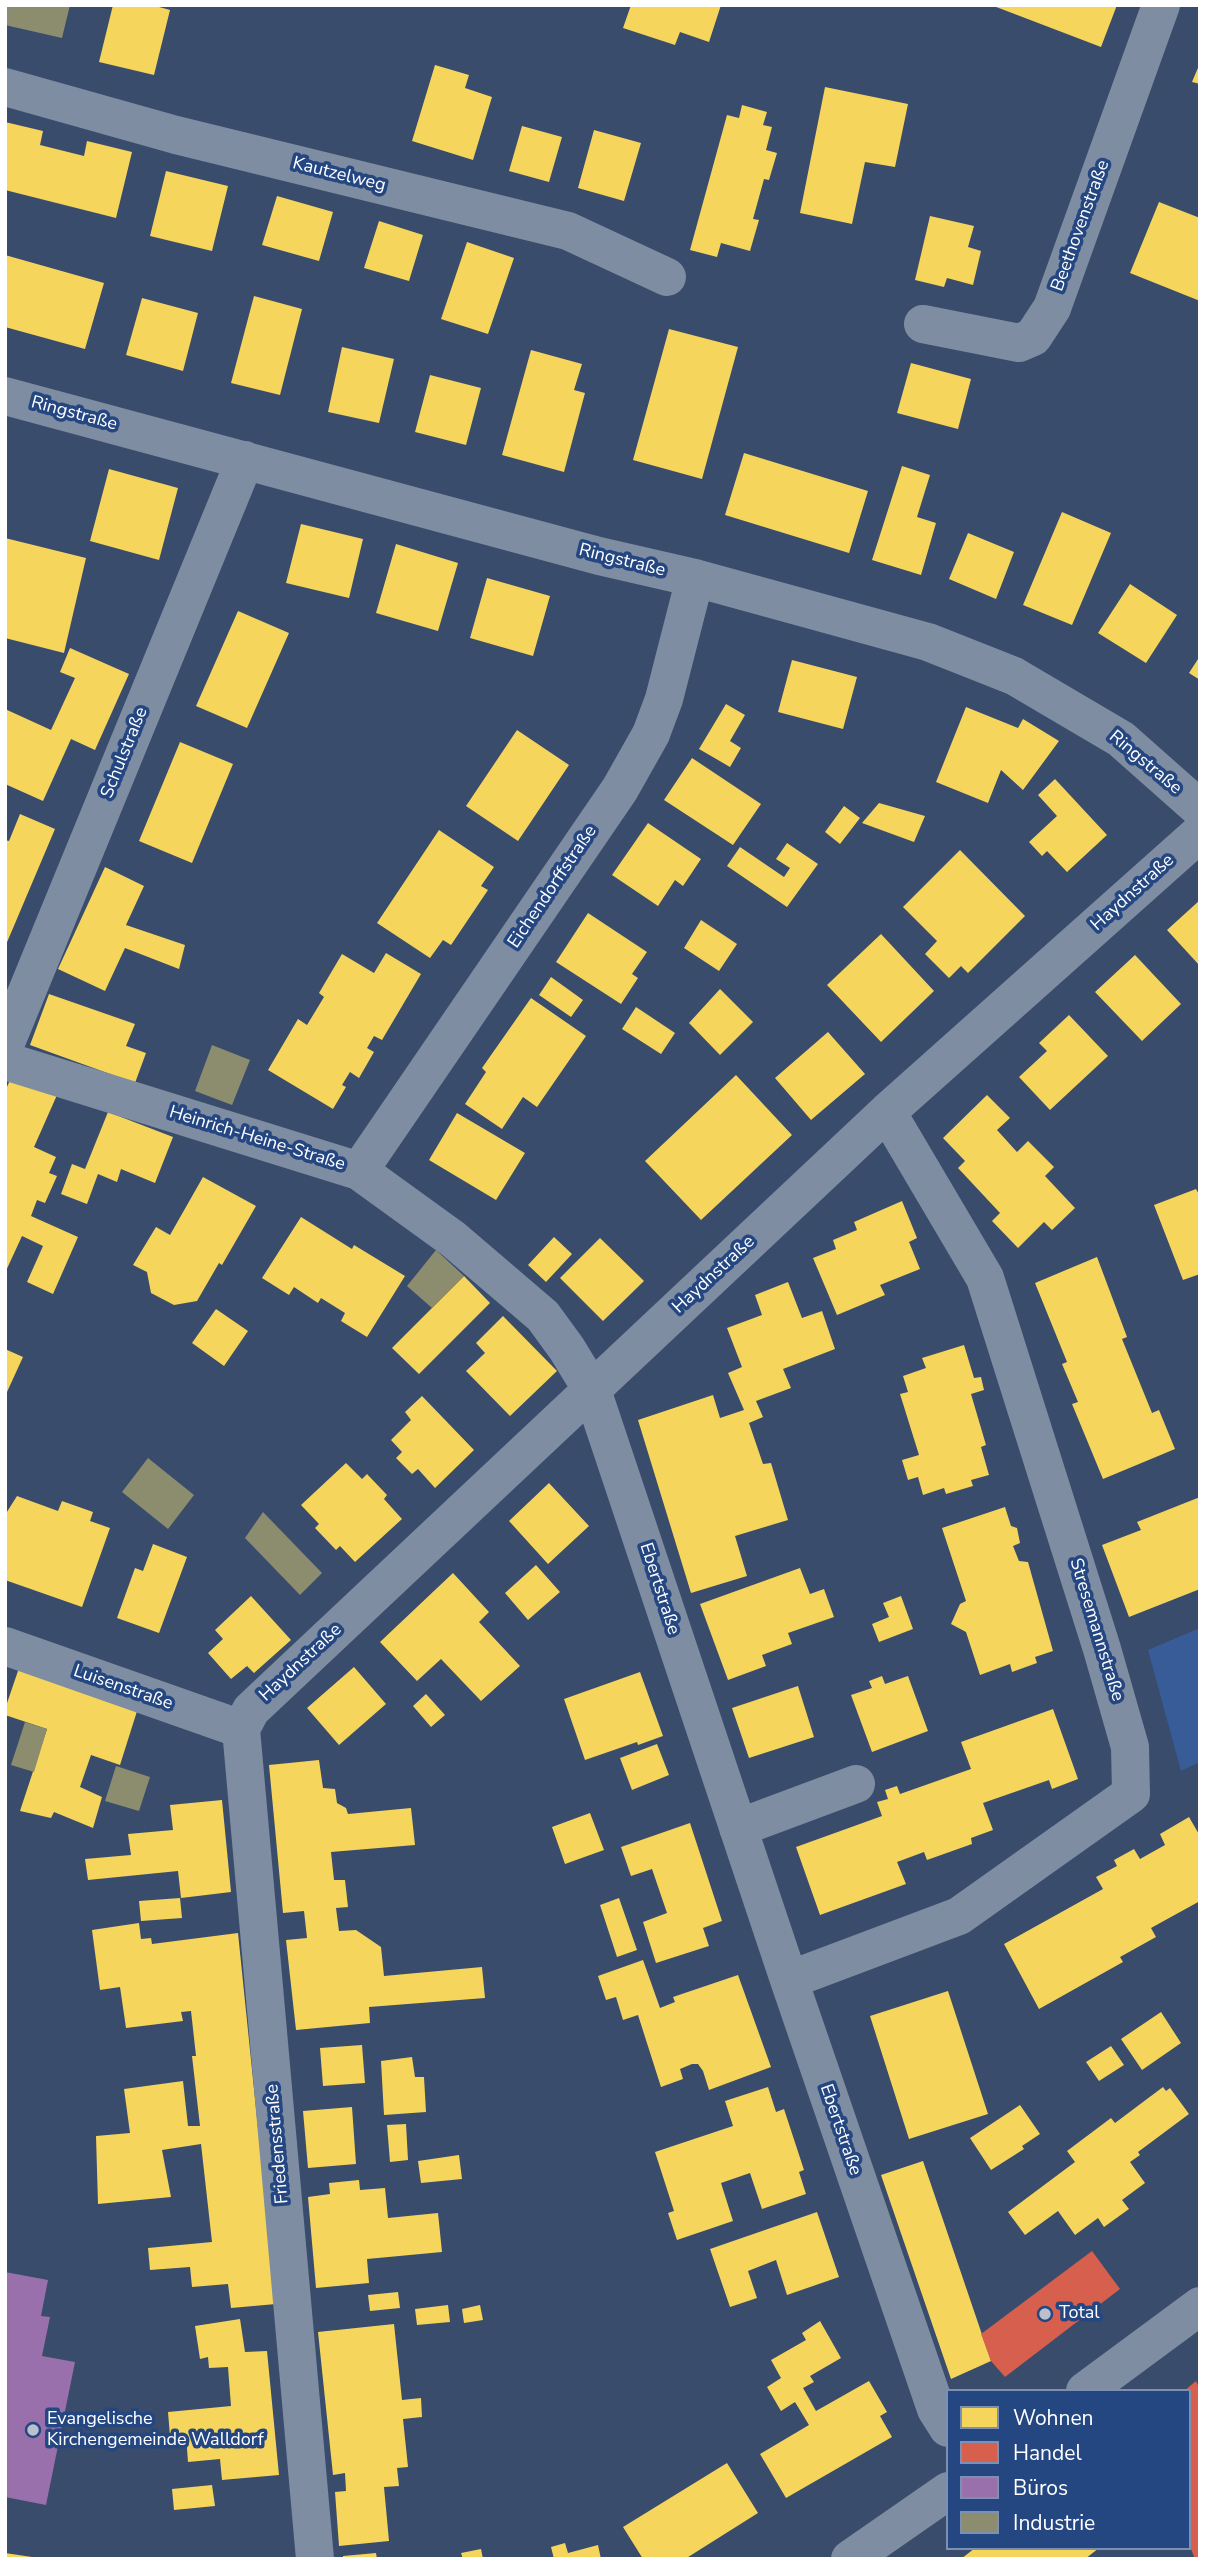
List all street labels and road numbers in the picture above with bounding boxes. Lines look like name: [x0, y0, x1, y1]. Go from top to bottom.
street label: Kautzelweg: [290, 153, 388, 197]
street label: Beethovenstraße: [1047, 157, 1115, 295]
street label: Ringstraße: [29, 392, 119, 436]
street label: Ringstraße: [577, 540, 667, 582]
street label: Schulstraße: [97, 704, 153, 802]
street label: Ringstraße: [1104, 726, 1186, 800]
street label: Eichendorffstraße: [504, 821, 602, 953]
street label: Haydnstraße: [1087, 850, 1179, 936]
street label: Heinrich-Heine-Straße: [166, 1102, 348, 1176]
street label: Haydnstraße: [668, 1232, 760, 1318]
street label: Ebertstraße: [634, 1540, 684, 1638]
street label: Stresemannstraße: [1064, 1556, 1128, 1704]
street label: Haydnstraße: [255, 1620, 347, 1706]
street label: Luisenstraße: [70, 1661, 176, 1715]
street label: Ebertstraße: [814, 2081, 866, 2179]
street label: Friedensstraße: [262, 2083, 294, 2205]

